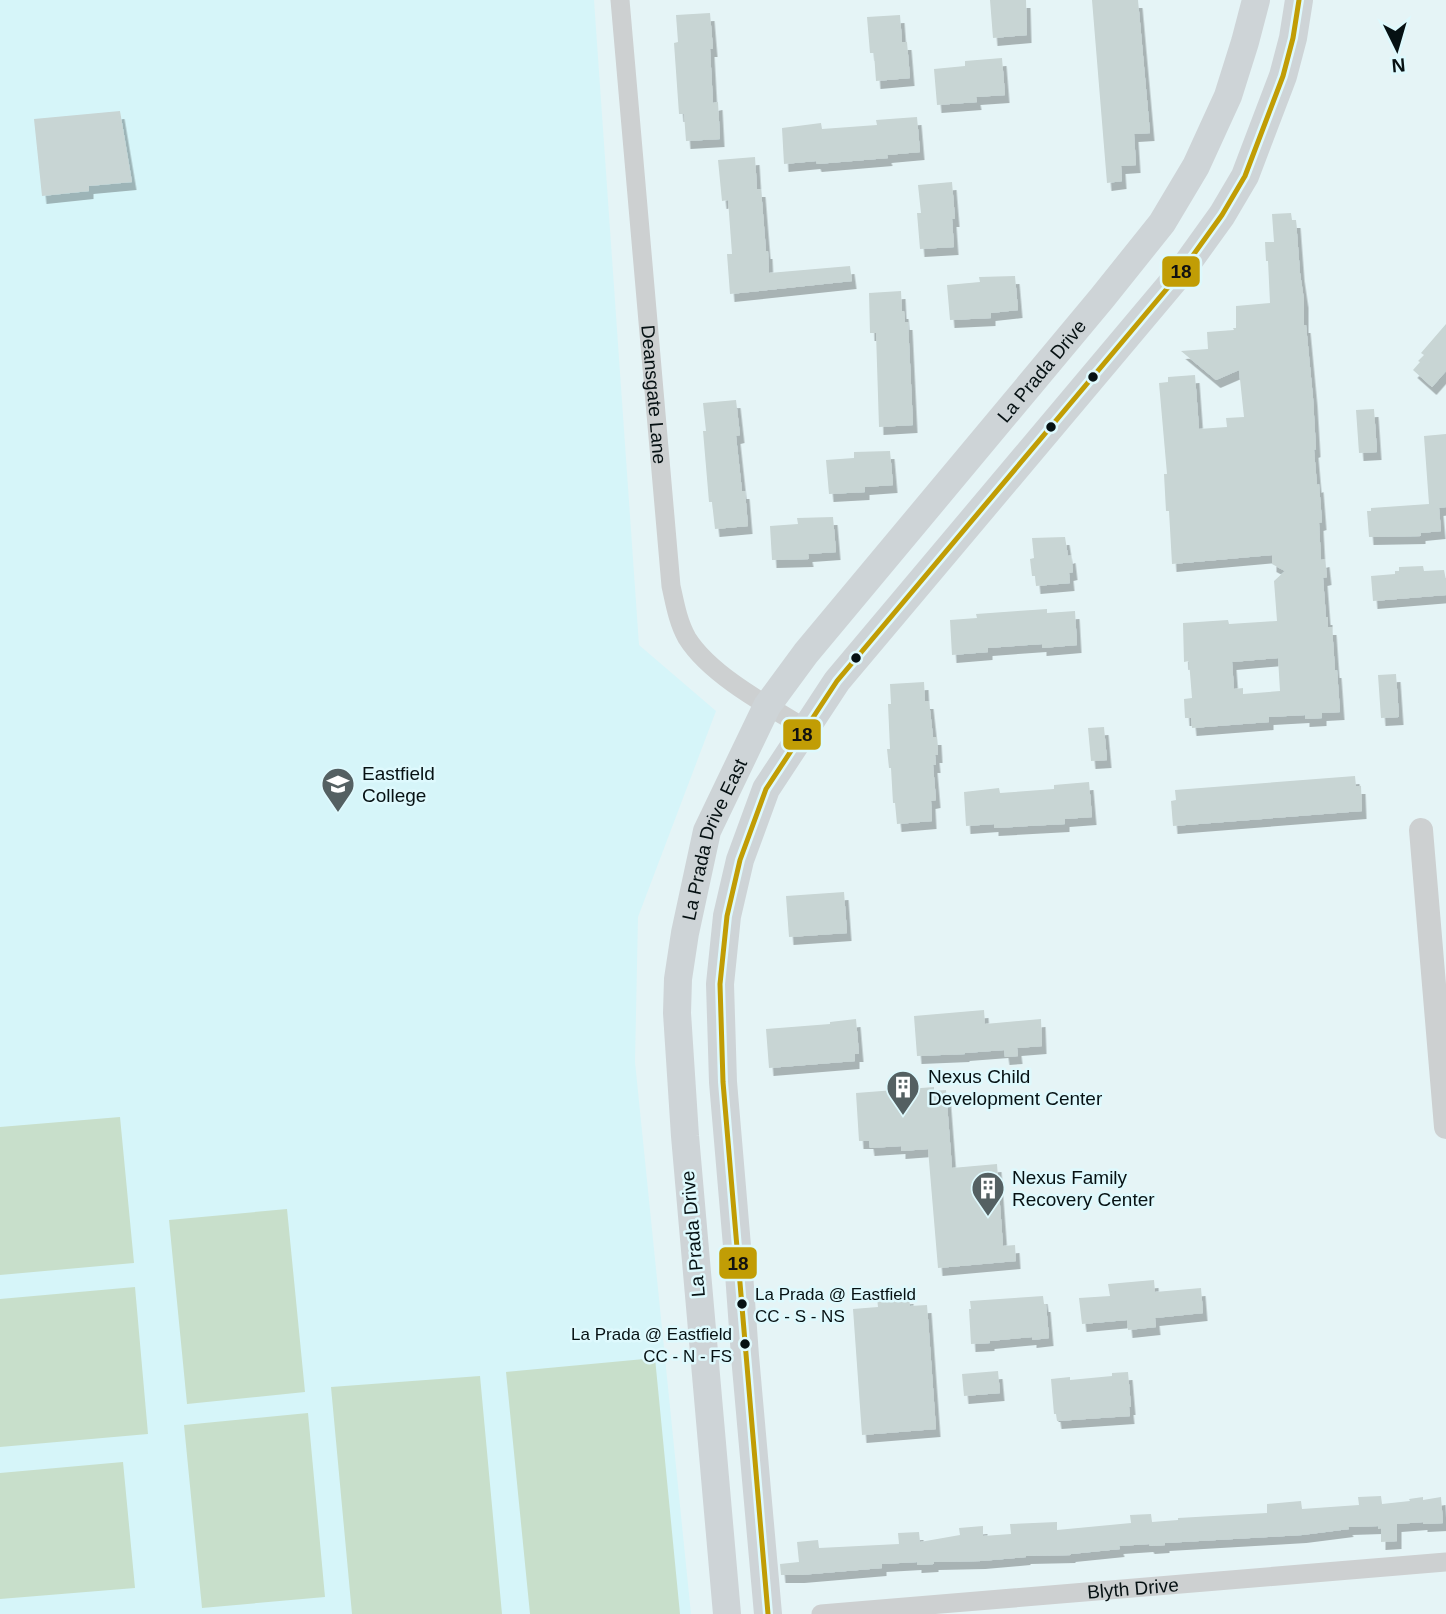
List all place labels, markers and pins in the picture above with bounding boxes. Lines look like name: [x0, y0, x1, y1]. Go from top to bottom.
unlabelled marker: [1086, 370, 1100, 384]
unlabelled marker: [1044, 420, 1058, 434]
unlabelled marker: [849, 651, 863, 665]
place label: Eastfield College: [362, 763, 435, 806]
school or university icon: Eastfield College: [319, 765, 357, 814]
place label: Nexus Child Development Center: [928, 1066, 1103, 1109]
building icon: Nexus Child Development Center: [884, 1068, 922, 1117]
place label: Nexus Family Recovery Center: [1012, 1167, 1155, 1210]
building icon: Nexus Family Recovery Center: [969, 1169, 1007, 1218]
place label: La Prada @ Eastfield CC - S - NS: [755, 1285, 916, 1326]
marker: La Prada @ Eastfield CC - S - NS: [735, 1297, 749, 1311]
place label: La Prada @ Eastfield CC - N - FS: [571, 1325, 732, 1366]
marker: La Prada @ Eastfield CC - N - FS: [738, 1337, 752, 1351]

